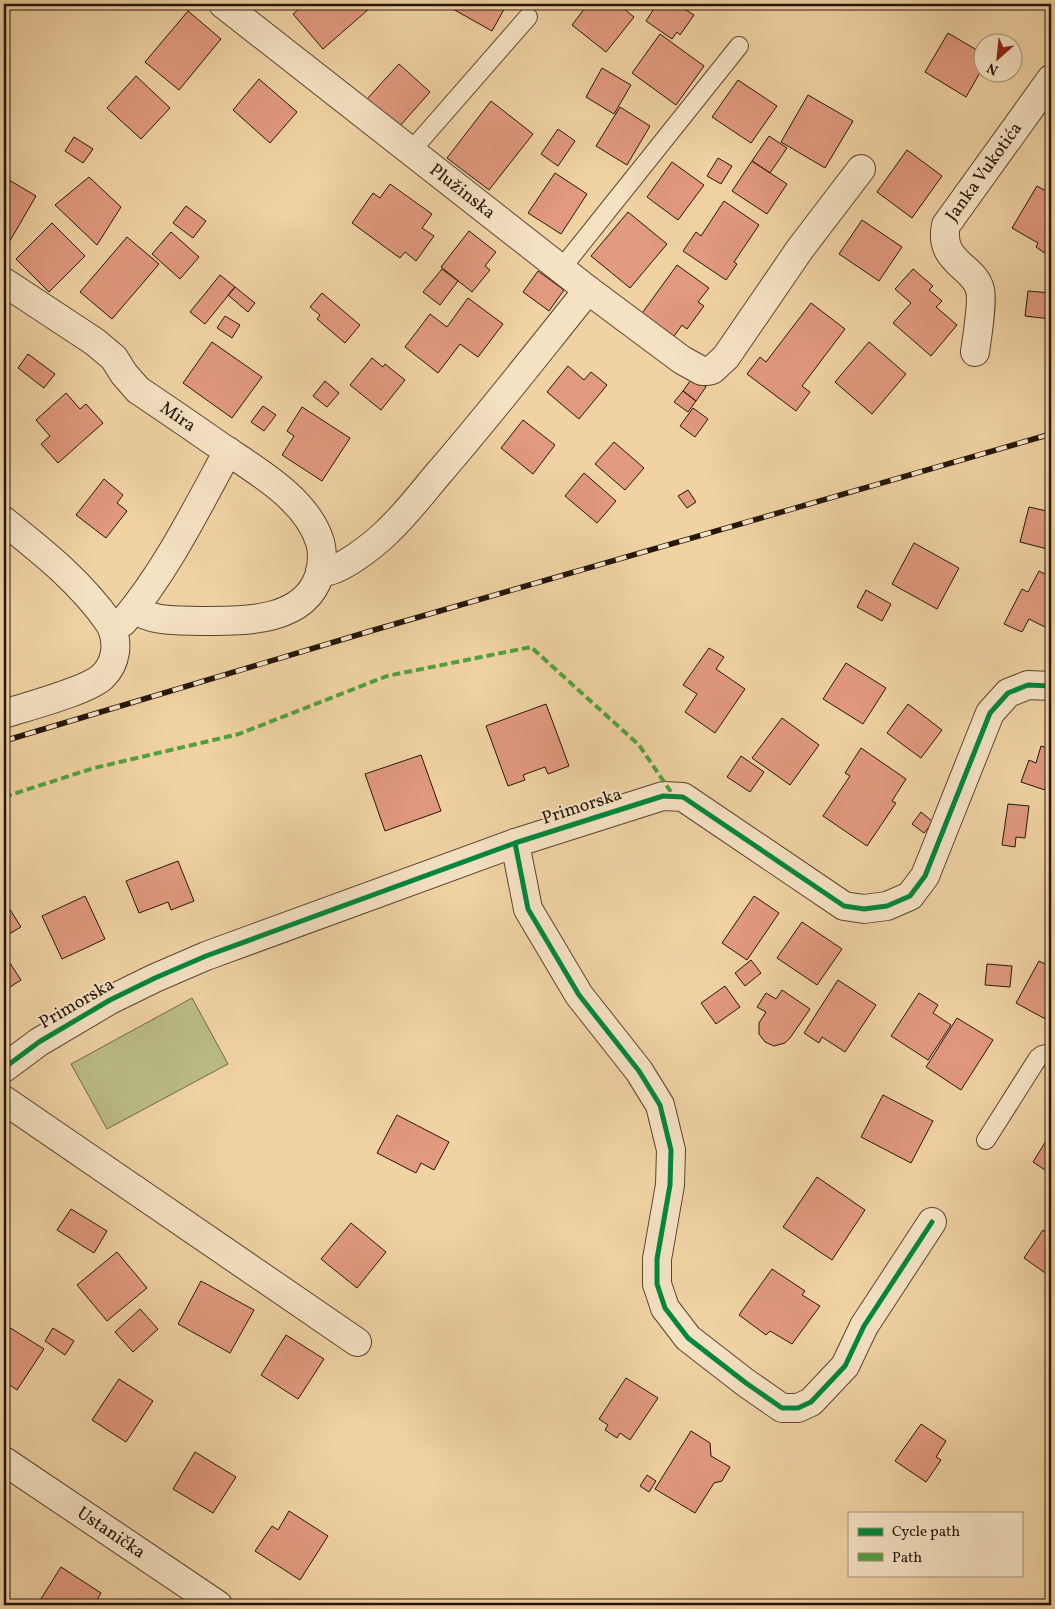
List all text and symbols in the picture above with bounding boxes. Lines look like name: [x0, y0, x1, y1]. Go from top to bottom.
north arrow: [972, 32, 1022, 82]
text: N: [984, 57, 1002, 79]
street label: Janka Vukotića: [940, 117, 1028, 227]
street label: Plužinska: [424, 158, 501, 225]
street label: Mira: [155, 396, 201, 438]
street label: Primorska: [539, 782, 625, 832]
street label: Primorska: [35, 972, 119, 1036]
street label: Ustanička: [72, 1501, 150, 1565]
legend: [848, 1512, 1022, 1576]
text: Cycle path: [892, 1522, 960, 1543]
text: Path: [892, 1548, 922, 1569]

